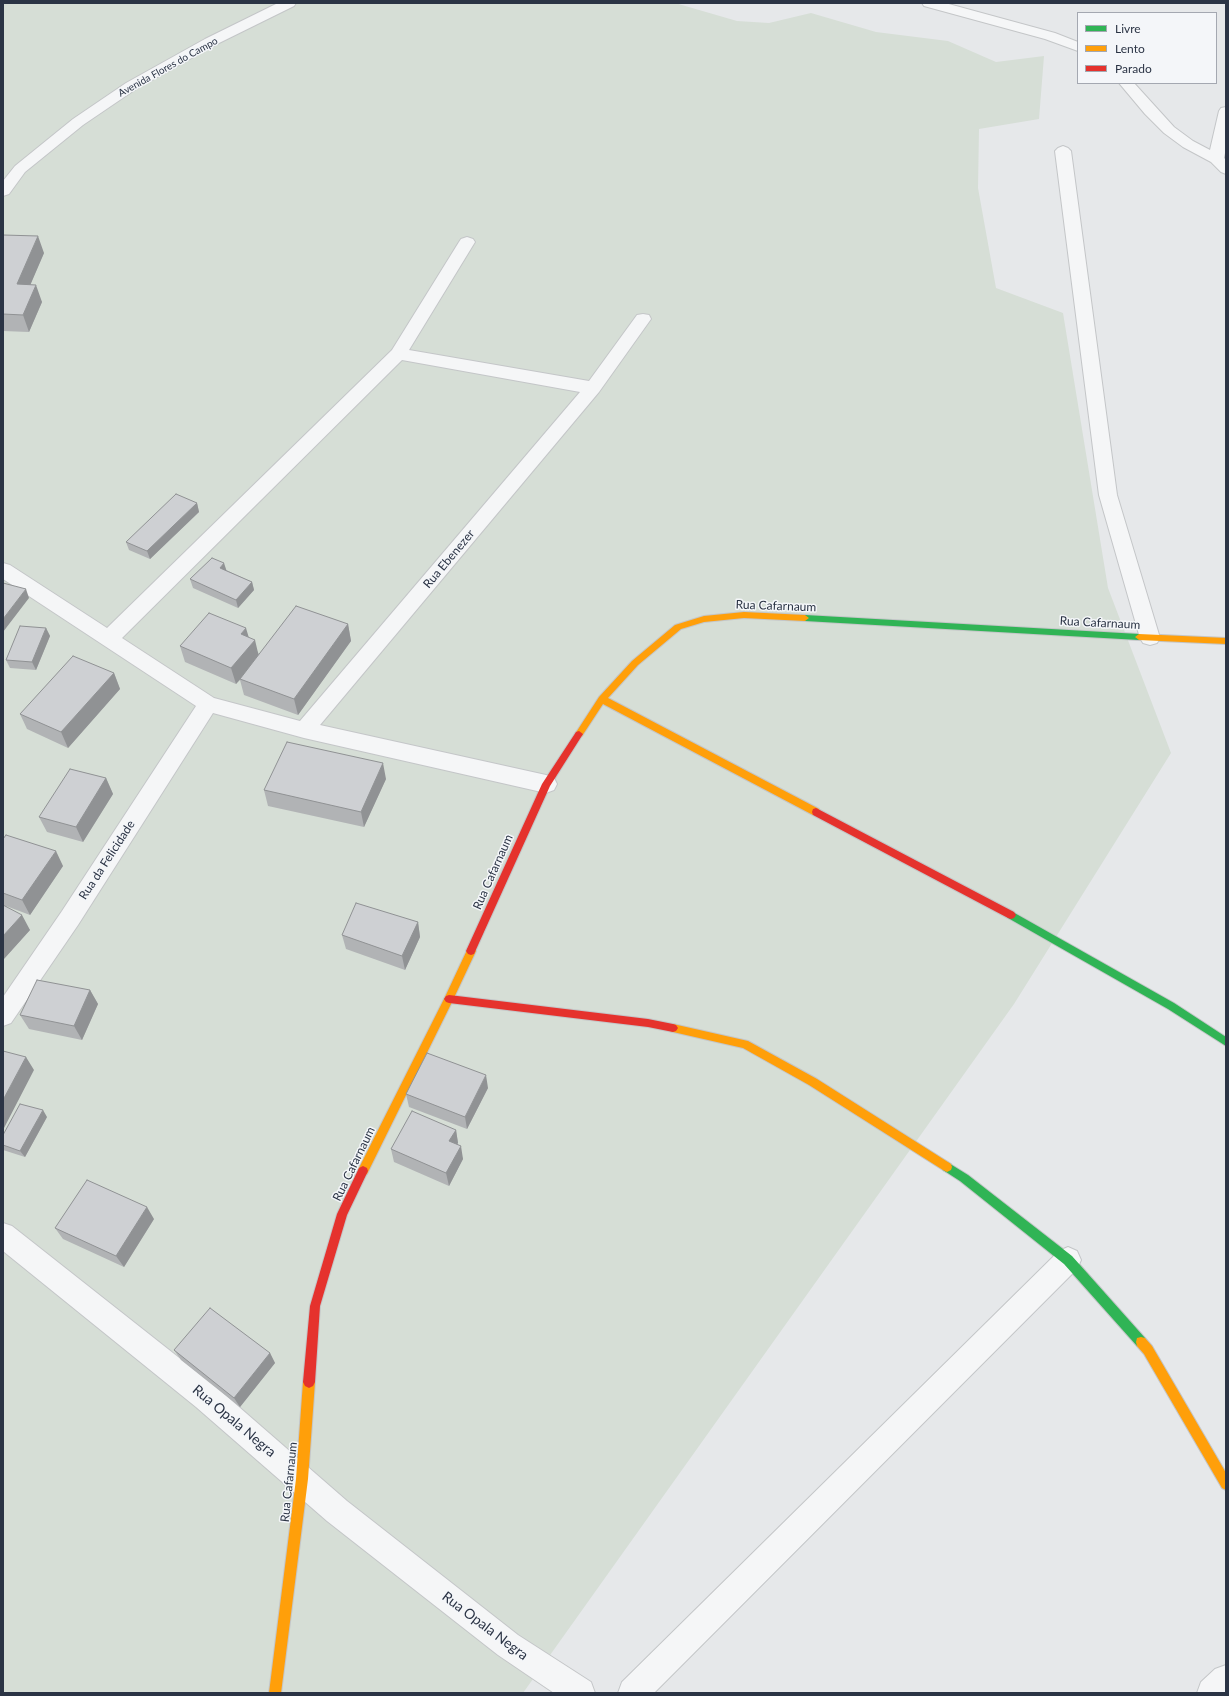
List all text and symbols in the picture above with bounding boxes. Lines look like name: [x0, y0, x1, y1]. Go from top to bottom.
legend: [1077, 12, 1217, 84]
text: Livre: [1115, 21, 1141, 36]
street label: Avenida Flores do Campo: [116, 35, 220, 99]
text: Lento: [1115, 41, 1145, 56]
text: Parado: [1115, 61, 1152, 76]
street label: Rua Ebenezer: [420, 527, 478, 591]
street label: Rua Cafarnaum: [735, 597, 817, 615]
street label: Rua Cafarnaum: [1059, 614, 1141, 632]
street label: Rua da Felicidade: [76, 818, 138, 902]
street label: Rua Cafarnaum: [470, 832, 516, 912]
street label: Rua Cafarnaum: [330, 1125, 378, 1203]
street label: Rua Opala Negra: [189, 1381, 279, 1461]
street label: Rua Cafarnaum: [278, 1441, 300, 1523]
street label: Rua Opala Negra: [439, 1588, 531, 1664]

